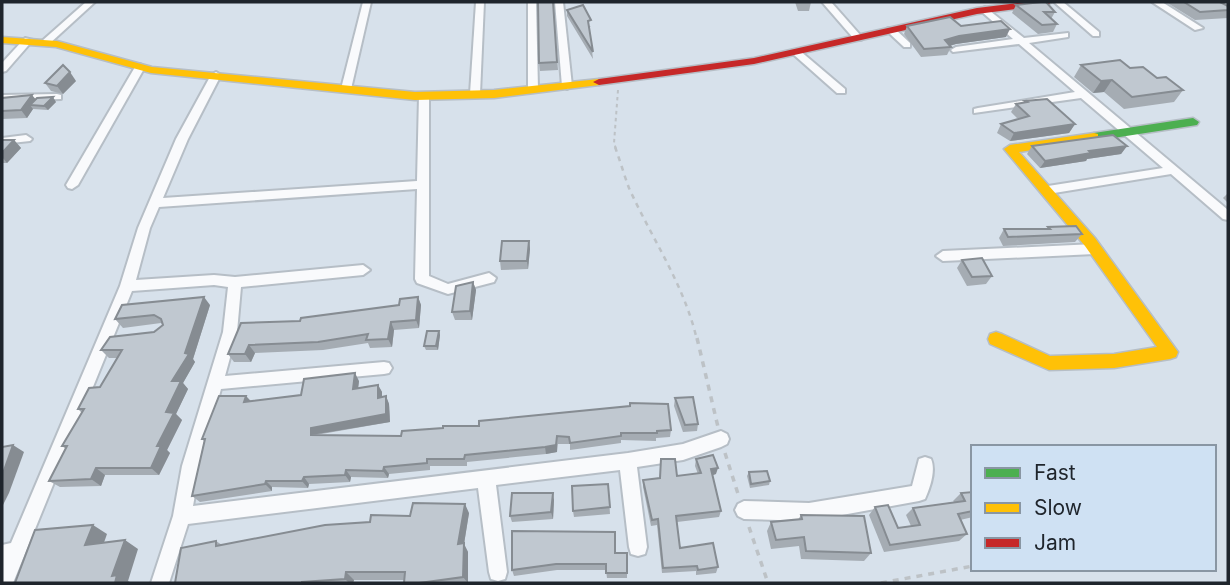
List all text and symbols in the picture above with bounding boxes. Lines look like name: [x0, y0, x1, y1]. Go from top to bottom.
legend: [971, 445, 1216, 571]
text: Fast: [1034, 460, 1076, 485]
text: Slow: [1034, 495, 1082, 520]
text: Jam: [1034, 530, 1076, 555]

